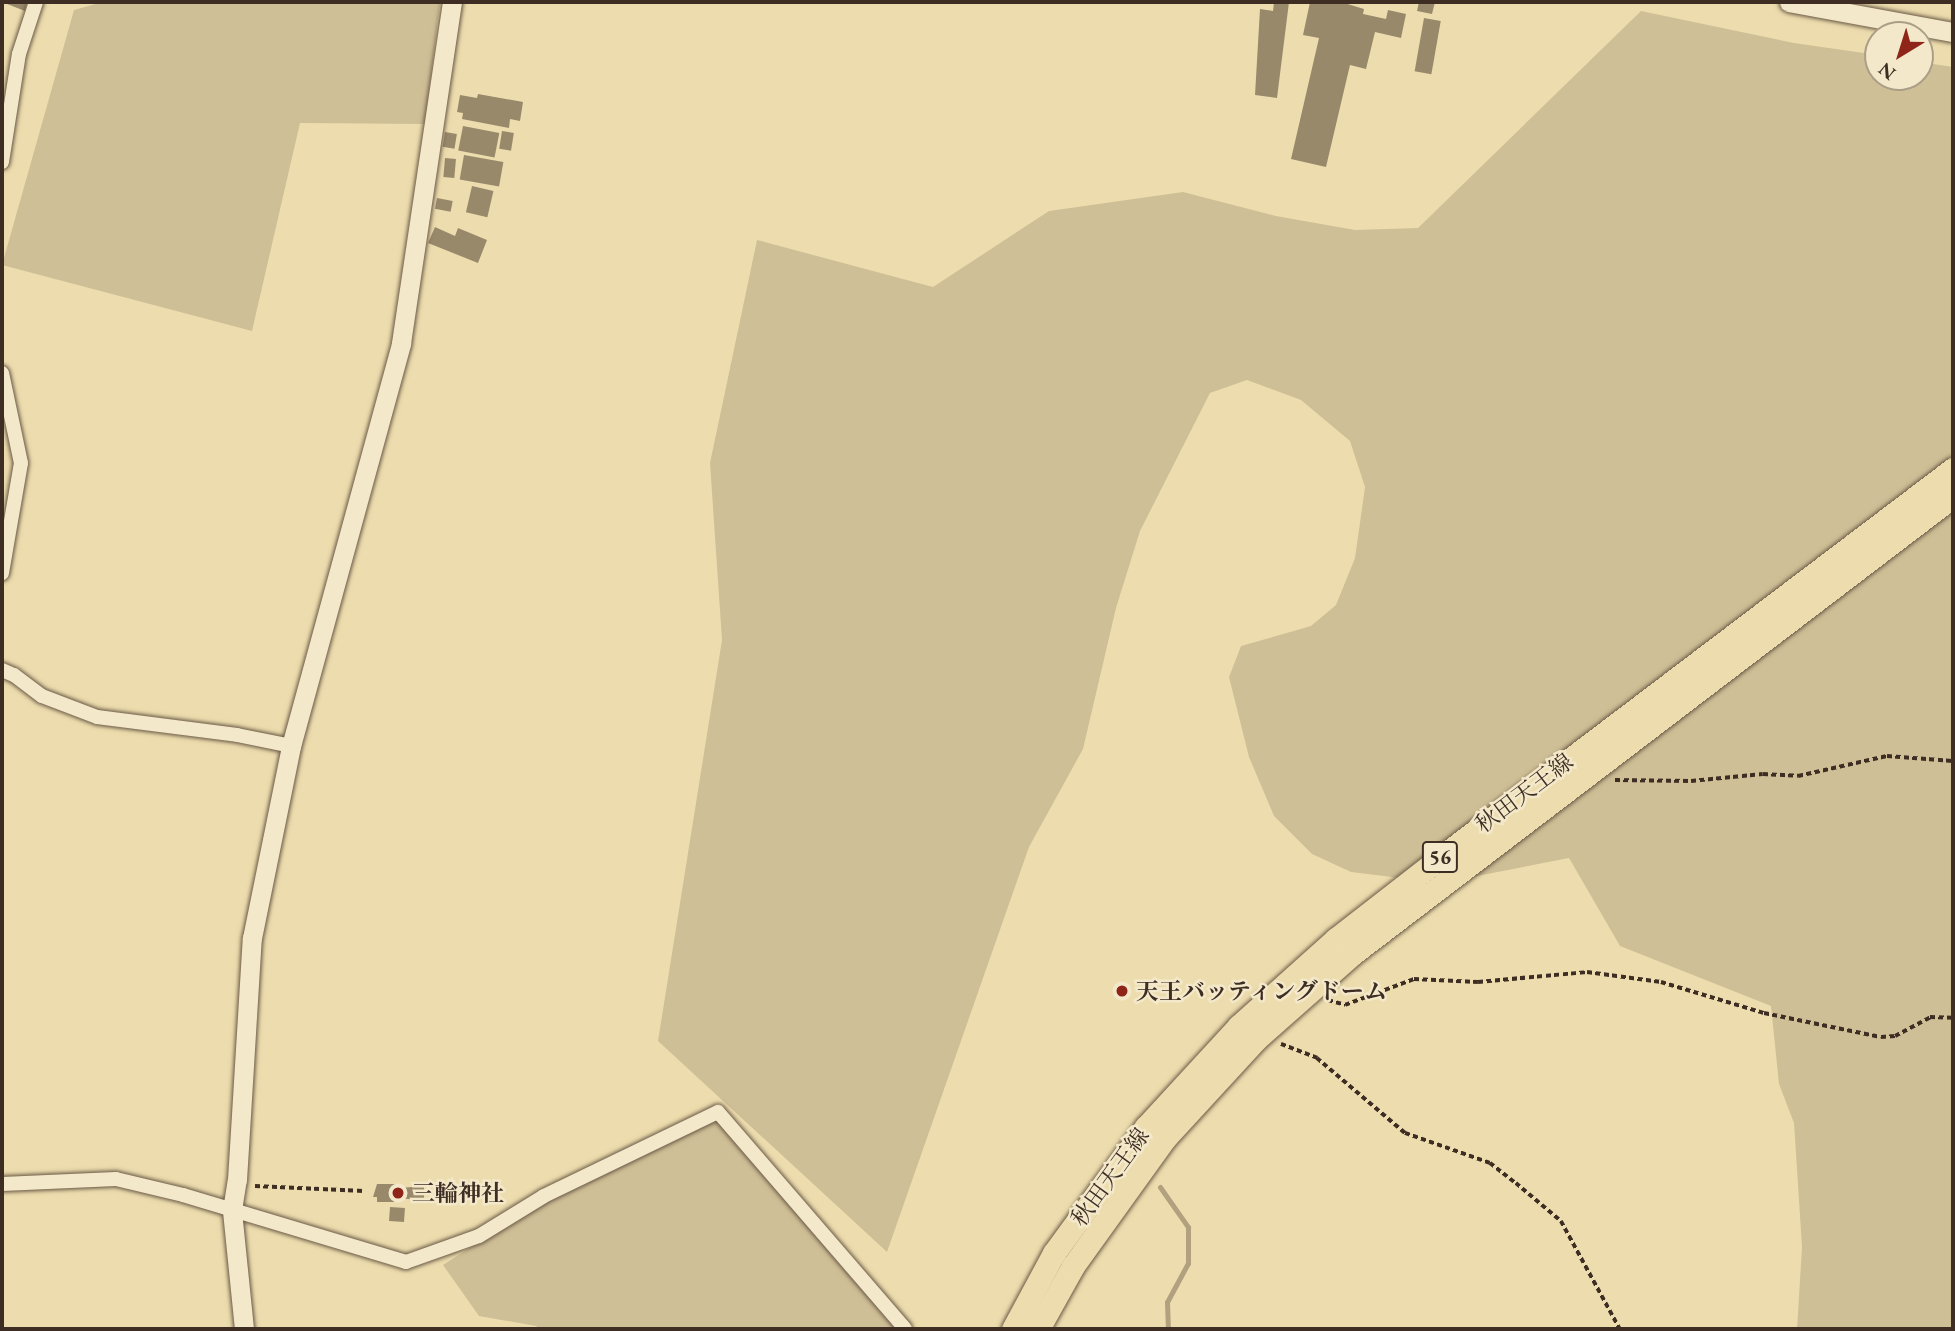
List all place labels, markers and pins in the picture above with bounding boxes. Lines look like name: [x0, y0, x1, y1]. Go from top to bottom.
place label: 天王バッティングドーム: [1136, 977, 1389, 1005]
marker: 天王バッティングドーム: [1114, 983, 1130, 999]
place label: 三輪神社: [412, 1179, 504, 1207]
marker: 三輪神社: [390, 1185, 406, 1201]

